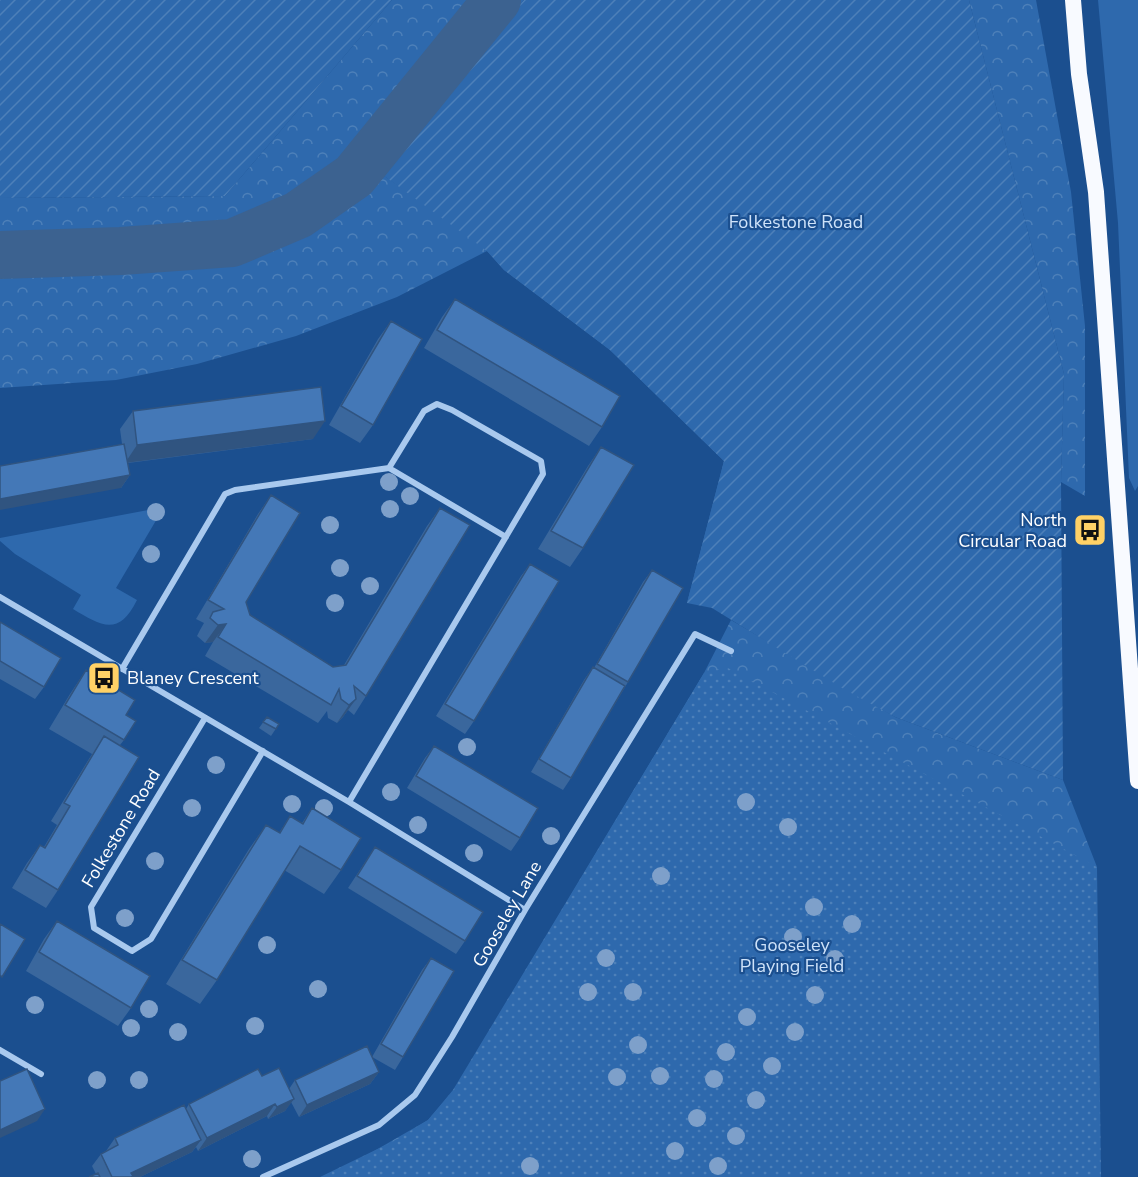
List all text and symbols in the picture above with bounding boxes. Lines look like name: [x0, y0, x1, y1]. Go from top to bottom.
park label: Folkestone Road: [729, 210, 863, 234]
place label: North Circular Road: [958, 508, 1067, 553]
bus stop icon: North Circular Road: [1072, 512, 1108, 548]
bus stop icon: Blaney Crescent: [86, 660, 122, 696]
place label: Blaney Crescent: [127, 666, 259, 690]
street label: Folkestone Road: [76, 764, 166, 892]
street label: Gooseley Lane: [467, 856, 547, 972]
park label: Gooseley Playing Field: [740, 933, 844, 978]

